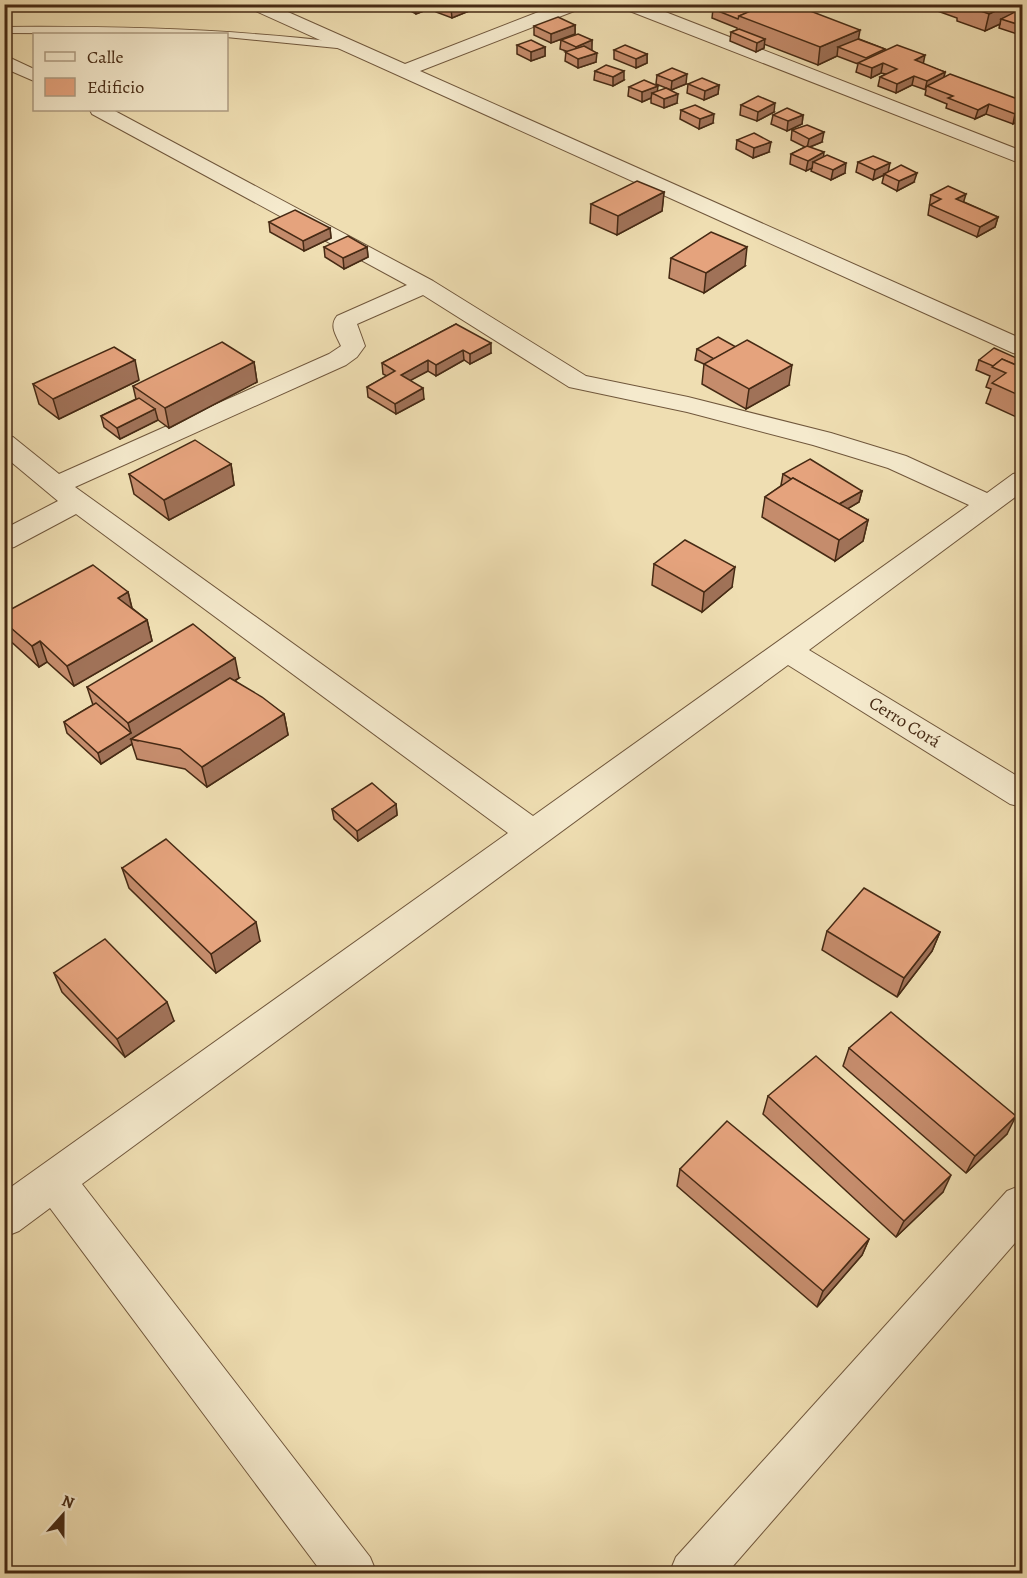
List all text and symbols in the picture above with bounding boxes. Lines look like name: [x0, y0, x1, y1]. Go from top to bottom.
legend: [33, 33, 228, 111]
text: Calle: [87, 45, 124, 69]
text: Edificio: [87, 75, 144, 99]
street label: Cerro Corá: [865, 691, 946, 754]
north arrow: [33, 1485, 93, 1545]
text: N: [59, 1490, 78, 1514]

